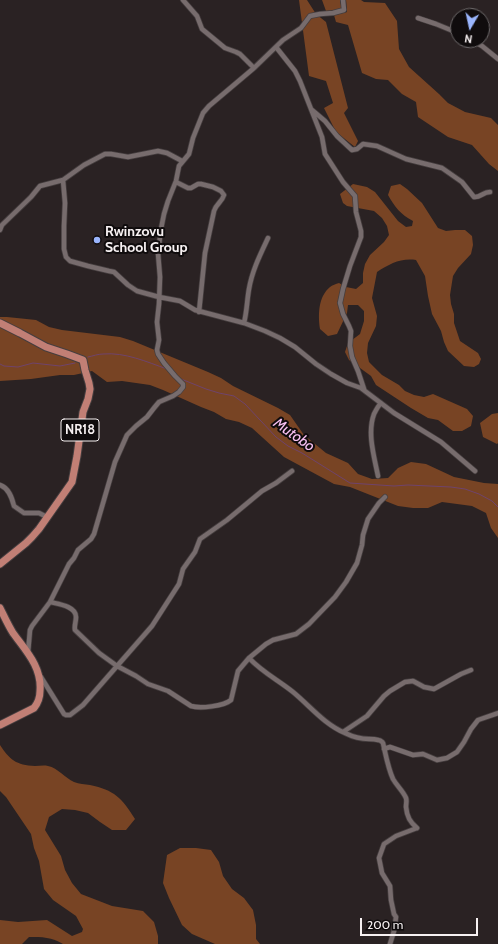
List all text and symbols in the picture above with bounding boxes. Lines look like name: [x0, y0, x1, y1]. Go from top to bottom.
north arrow: [450, 8, 490, 48]
text: N: [463, 31, 473, 46]
place label: Rwinzovu School Group: [105, 224, 187, 256]
marker: Rwinzovu School Group: [92, 235, 102, 245]
water label: Mutobo: [270, 414, 318, 456]
road number: NR18: [61, 419, 99, 441]
scale bar: [362, 910, 480, 936]
text: 200 m: [367, 917, 403, 932]

